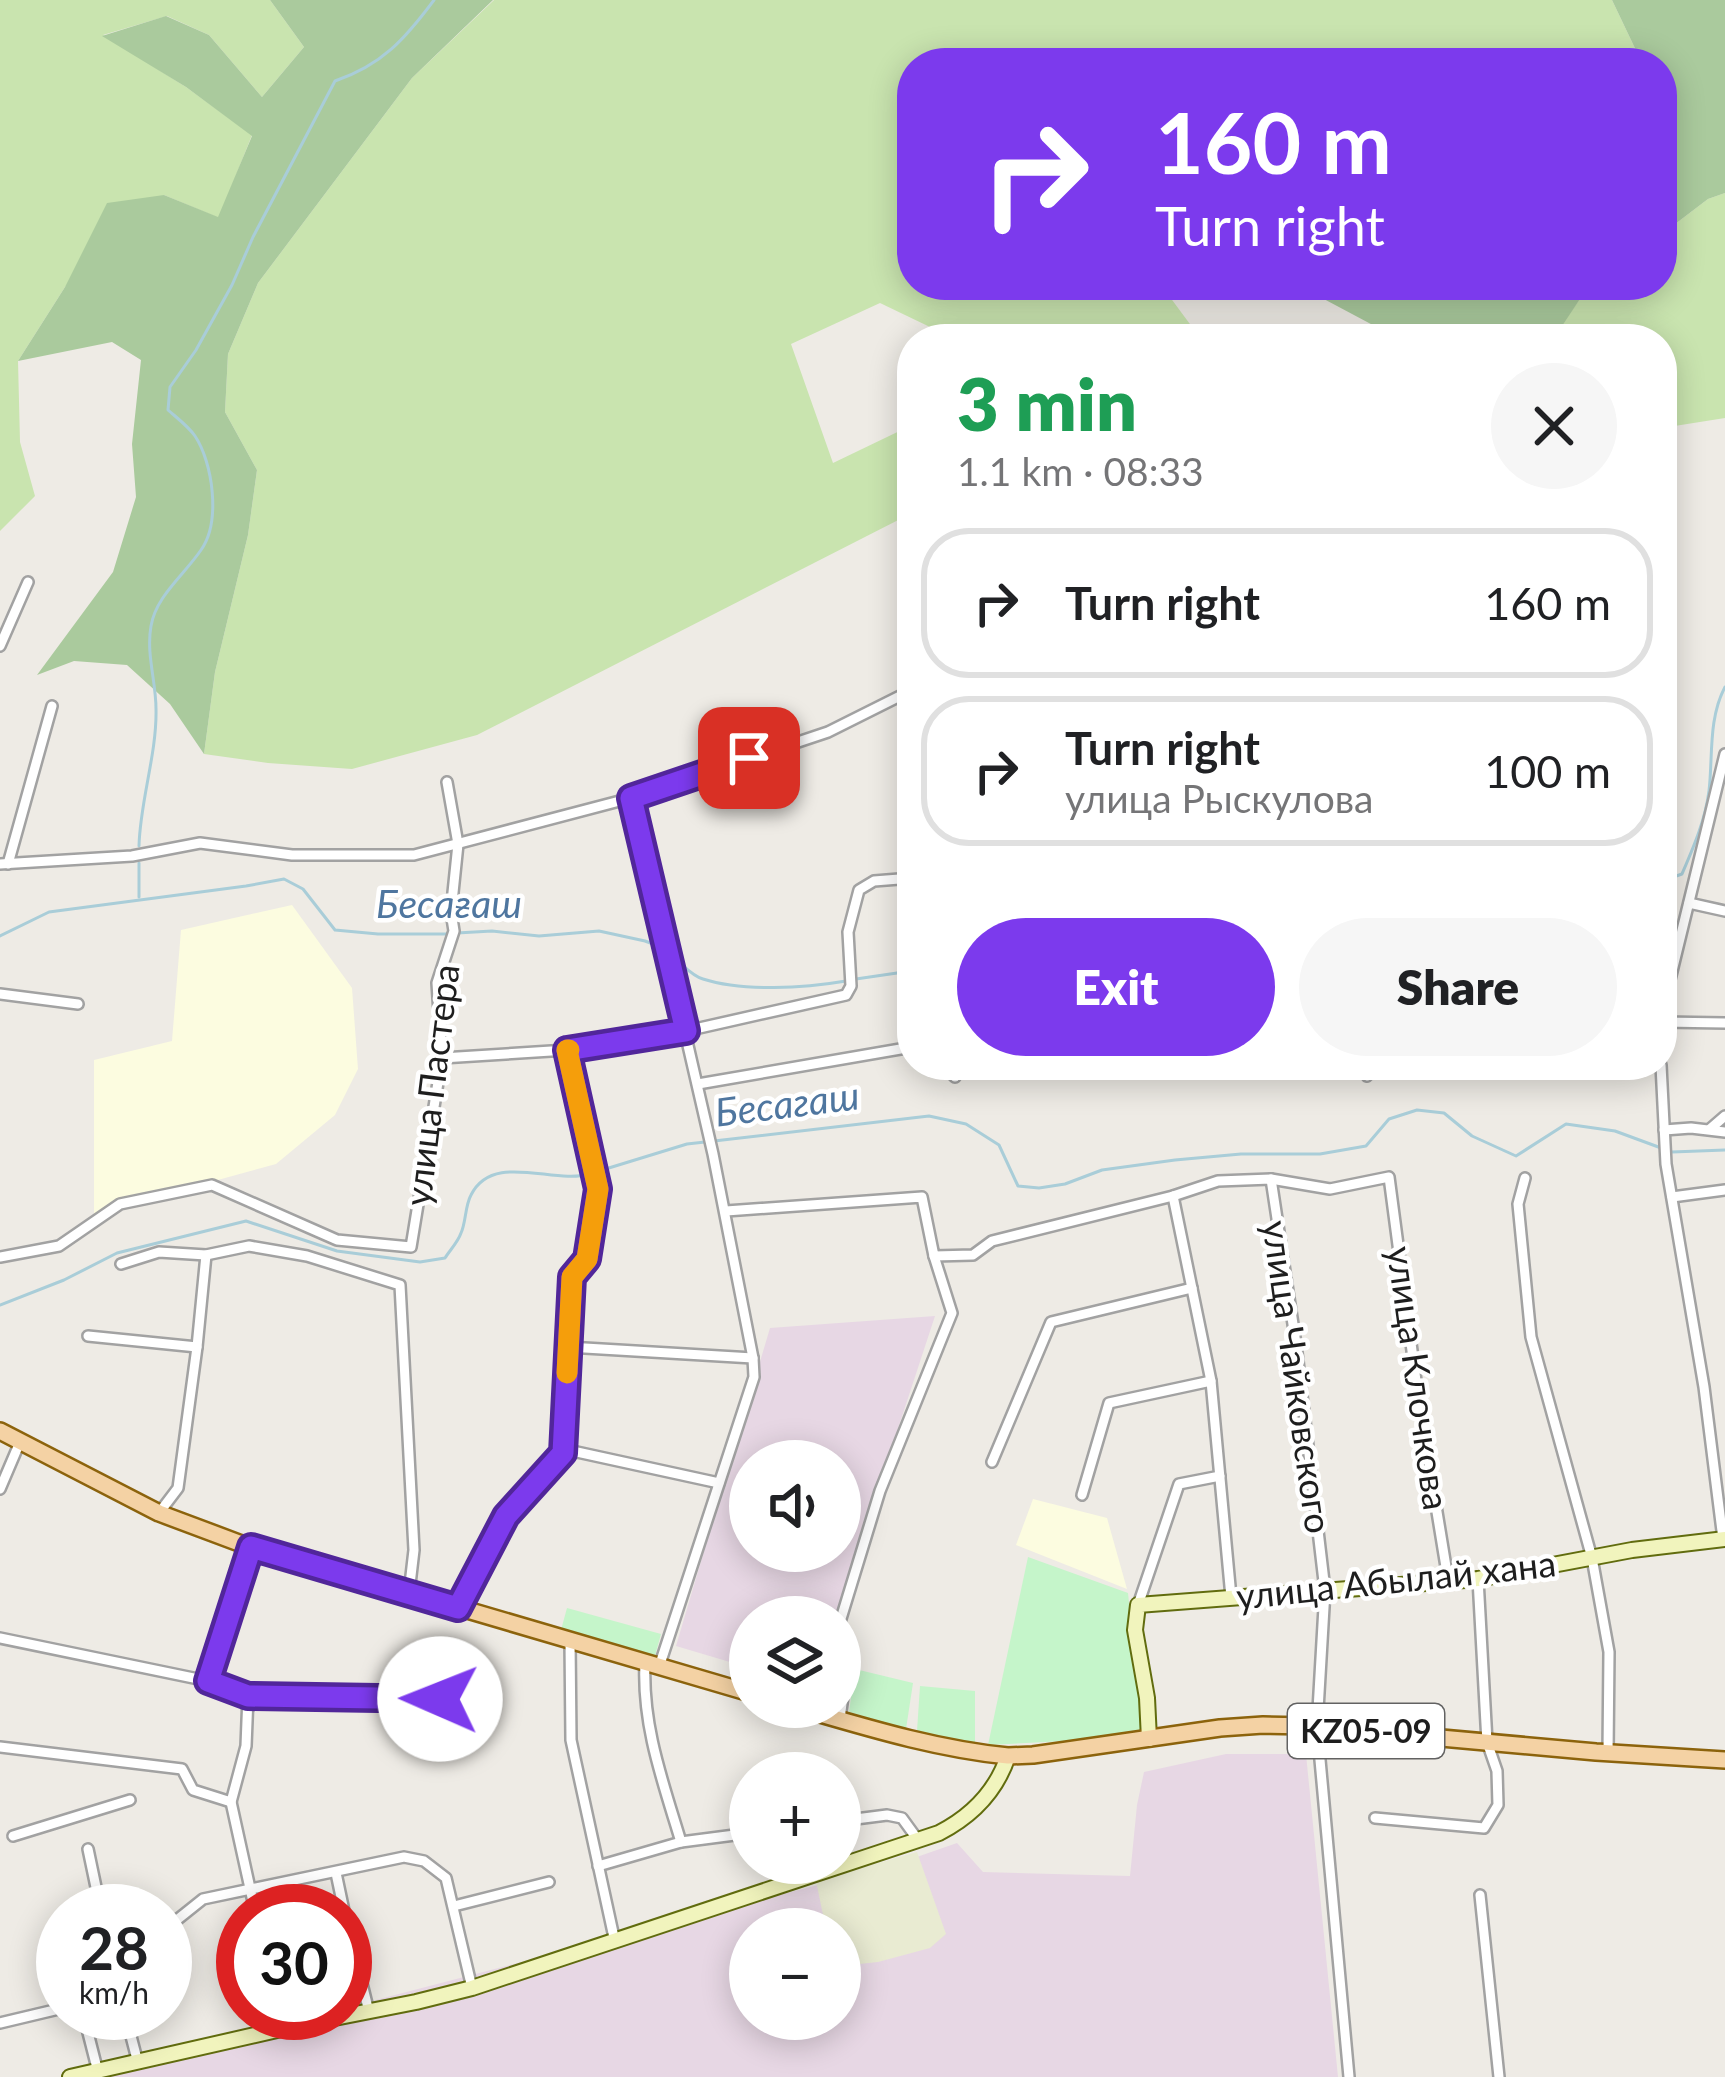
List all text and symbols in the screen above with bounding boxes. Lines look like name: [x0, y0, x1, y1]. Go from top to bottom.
text: 160 m: [1155, 91, 1392, 192]
icon: right: [957, 96, 1113, 252]
text: Turn right: [1155, 193, 1385, 258]
text: 3 min: [957, 360, 1137, 446]
button: close: [1491, 363, 1617, 489]
text: 1.1 km · 08:33: [957, 448, 1204, 494]
icon: right: [963, 570, 1029, 636]
text: Turn right: [1065, 576, 1260, 630]
text: 160 m: [1484, 576, 1611, 630]
pin: [698, 707, 800, 809]
text: Turn right: [1065, 721, 1260, 775]
icon: arrive: [716, 725, 782, 791]
icon: right: [963, 738, 1029, 804]
text: 100 m: [1484, 744, 1611, 798]
text: улица Рыскулова: [1065, 775, 1374, 821]
water label: Бесағаш: [376, 880, 522, 926]
button: Exit: [957, 918, 1275, 1056]
button: Share: [1299, 918, 1617, 1056]
street label: улица Пастера: [394, 962, 468, 1208]
water label: Бесагаш: [712, 1071, 862, 1135]
street label: улица Чайковского: [1254, 1218, 1342, 1536]
street label: улица Клочкова: [1379, 1243, 1459, 1513]
map controls: [729, 1440, 861, 2040]
button: sound: [729, 1440, 861, 1572]
street label: улица Абылай хана: [1234, 1540, 1558, 1618]
button: layers: [729, 1596, 861, 1728]
position arrow: [377, 1636, 503, 1762]
road number: KZ05-09: [1288, 1704, 1444, 1758]
button: +: [729, 1752, 861, 1884]
speed limit sign: 30: [216, 1884, 372, 2040]
button: −: [729, 1908, 861, 2040]
text: 28: [79, 1911, 149, 1983]
text: km/h: [79, 1974, 149, 2010]

